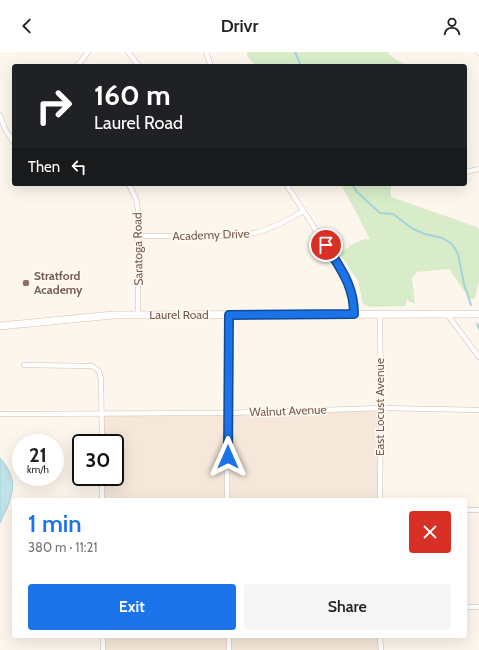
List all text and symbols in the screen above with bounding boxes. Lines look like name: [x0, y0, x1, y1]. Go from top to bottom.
icon: back: [16, 15, 38, 37]
text: Drivr: [221, 15, 258, 37]
icon: person: [441, 15, 463, 37]
text: 160 m: [94, 78, 170, 112]
icon: right: [28, 80, 80, 132]
text: Laurel Road: [94, 112, 183, 134]
icon: left: [68, 156, 90, 178]
text: Then: [28, 158, 60, 176]
street label: Saratoga Road: [129, 212, 146, 286]
street label: Academy Drive: [172, 226, 250, 243]
pin: [309, 228, 343, 262]
icon: arrive: [315, 234, 337, 256]
place label: Stratford Academy: [34, 268, 83, 297]
marker: Stratford Academy: [21, 278, 31, 288]
street label: Laurel Road: [149, 307, 209, 322]
street label: East Locust Avenue: [372, 358, 387, 456]
street label: Walnut Avenue: [249, 402, 327, 419]
speed limit sign: 30: [72, 434, 124, 486]
position arrow: [207, 436, 249, 478]
text: 21: [29, 443, 47, 467]
text: km/h: [27, 463, 49, 476]
text: 1 min: [28, 509, 82, 538]
button: close: [409, 511, 451, 553]
text: 380 m · 11:21: [28, 539, 98, 555]
button: Exit: [28, 584, 236, 630]
button: Share: [244, 584, 451, 630]

